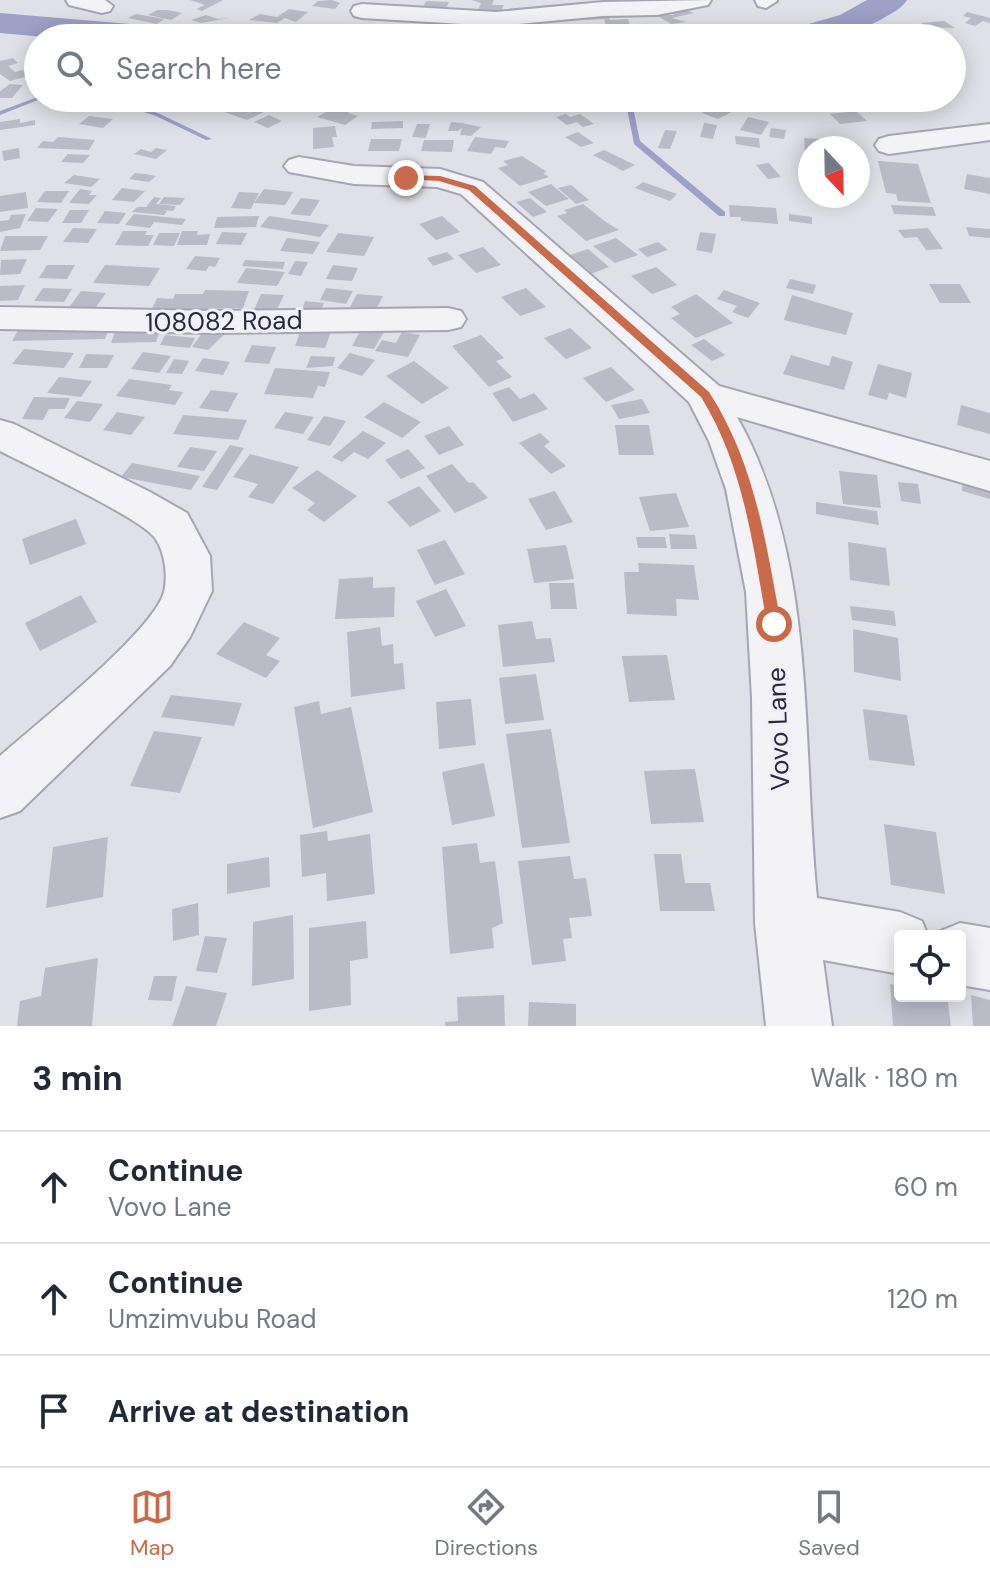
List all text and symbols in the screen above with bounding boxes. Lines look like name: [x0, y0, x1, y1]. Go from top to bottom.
search box: [24, 24, 966, 112]
icon: search: [52, 46, 96, 90]
text: Search here: [116, 49, 282, 88]
north arrow: [798, 136, 870, 208]
route end: [388, 160, 424, 196]
street label: 108082 Road: [145, 303, 303, 339]
route start: [756, 606, 792, 642]
street label: Vovo Lane: [759, 667, 797, 791]
map controls: [894, 930, 966, 1002]
button: locate: [894, 930, 966, 1002]
text: 3 min: [32, 1056, 123, 1101]
text: Walk · 180 m: [810, 1061, 958, 1095]
text: Continue: [108, 1151, 243, 1190]
icon: ahead: [32, 1165, 76, 1209]
text: 60 m: [894, 1170, 958, 1204]
text: Vovo Lane: [108, 1190, 231, 1224]
text: Continue: [108, 1263, 243, 1302]
icon: ahead: [32, 1277, 76, 1321]
text: 120 m: [887, 1282, 958, 1316]
text: Umzimvubu Road: [108, 1302, 316, 1336]
icon: arrive: [32, 1389, 76, 1433]
text: Arrive at destination: [108, 1392, 409, 1431]
tab: Map: [130, 1485, 174, 1562]
tab: Directions: [435, 1485, 538, 1562]
tab: Saved: [798, 1485, 860, 1562]

